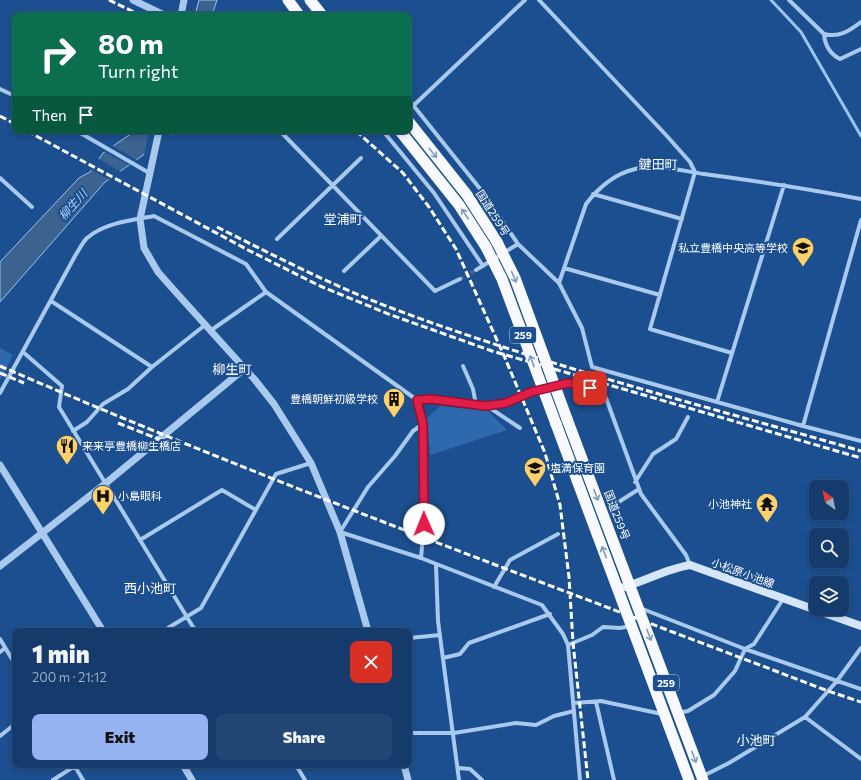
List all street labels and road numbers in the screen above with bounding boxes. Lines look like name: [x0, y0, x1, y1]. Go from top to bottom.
street label: 国道259号: [474, 187, 513, 238]
road number: 259: [510, 327, 536, 343]
street label: 国道259号: [602, 488, 633, 541]
street label: 小松原小池線: [710, 555, 776, 590]
road number: 259: [653, 675, 679, 691]

